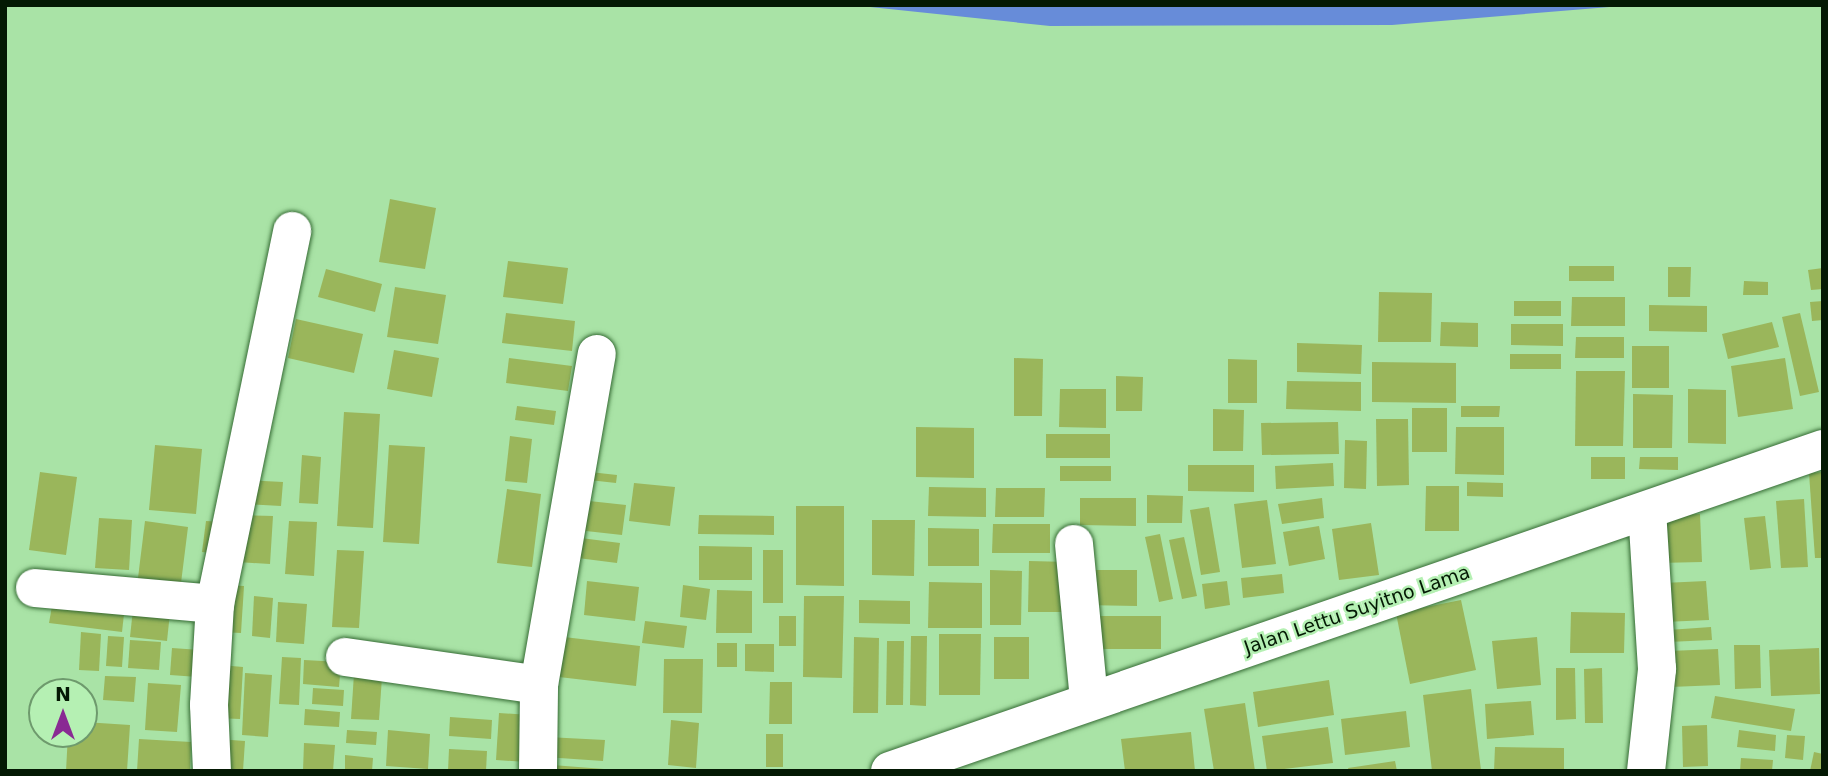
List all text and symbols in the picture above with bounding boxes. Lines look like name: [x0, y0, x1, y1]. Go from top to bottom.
street label: Jalan Lettu Suyitno Lama: [1241, 561, 1473, 659]
north arrow: [28, 678, 98, 748]
text: N: [55, 683, 71, 705]

